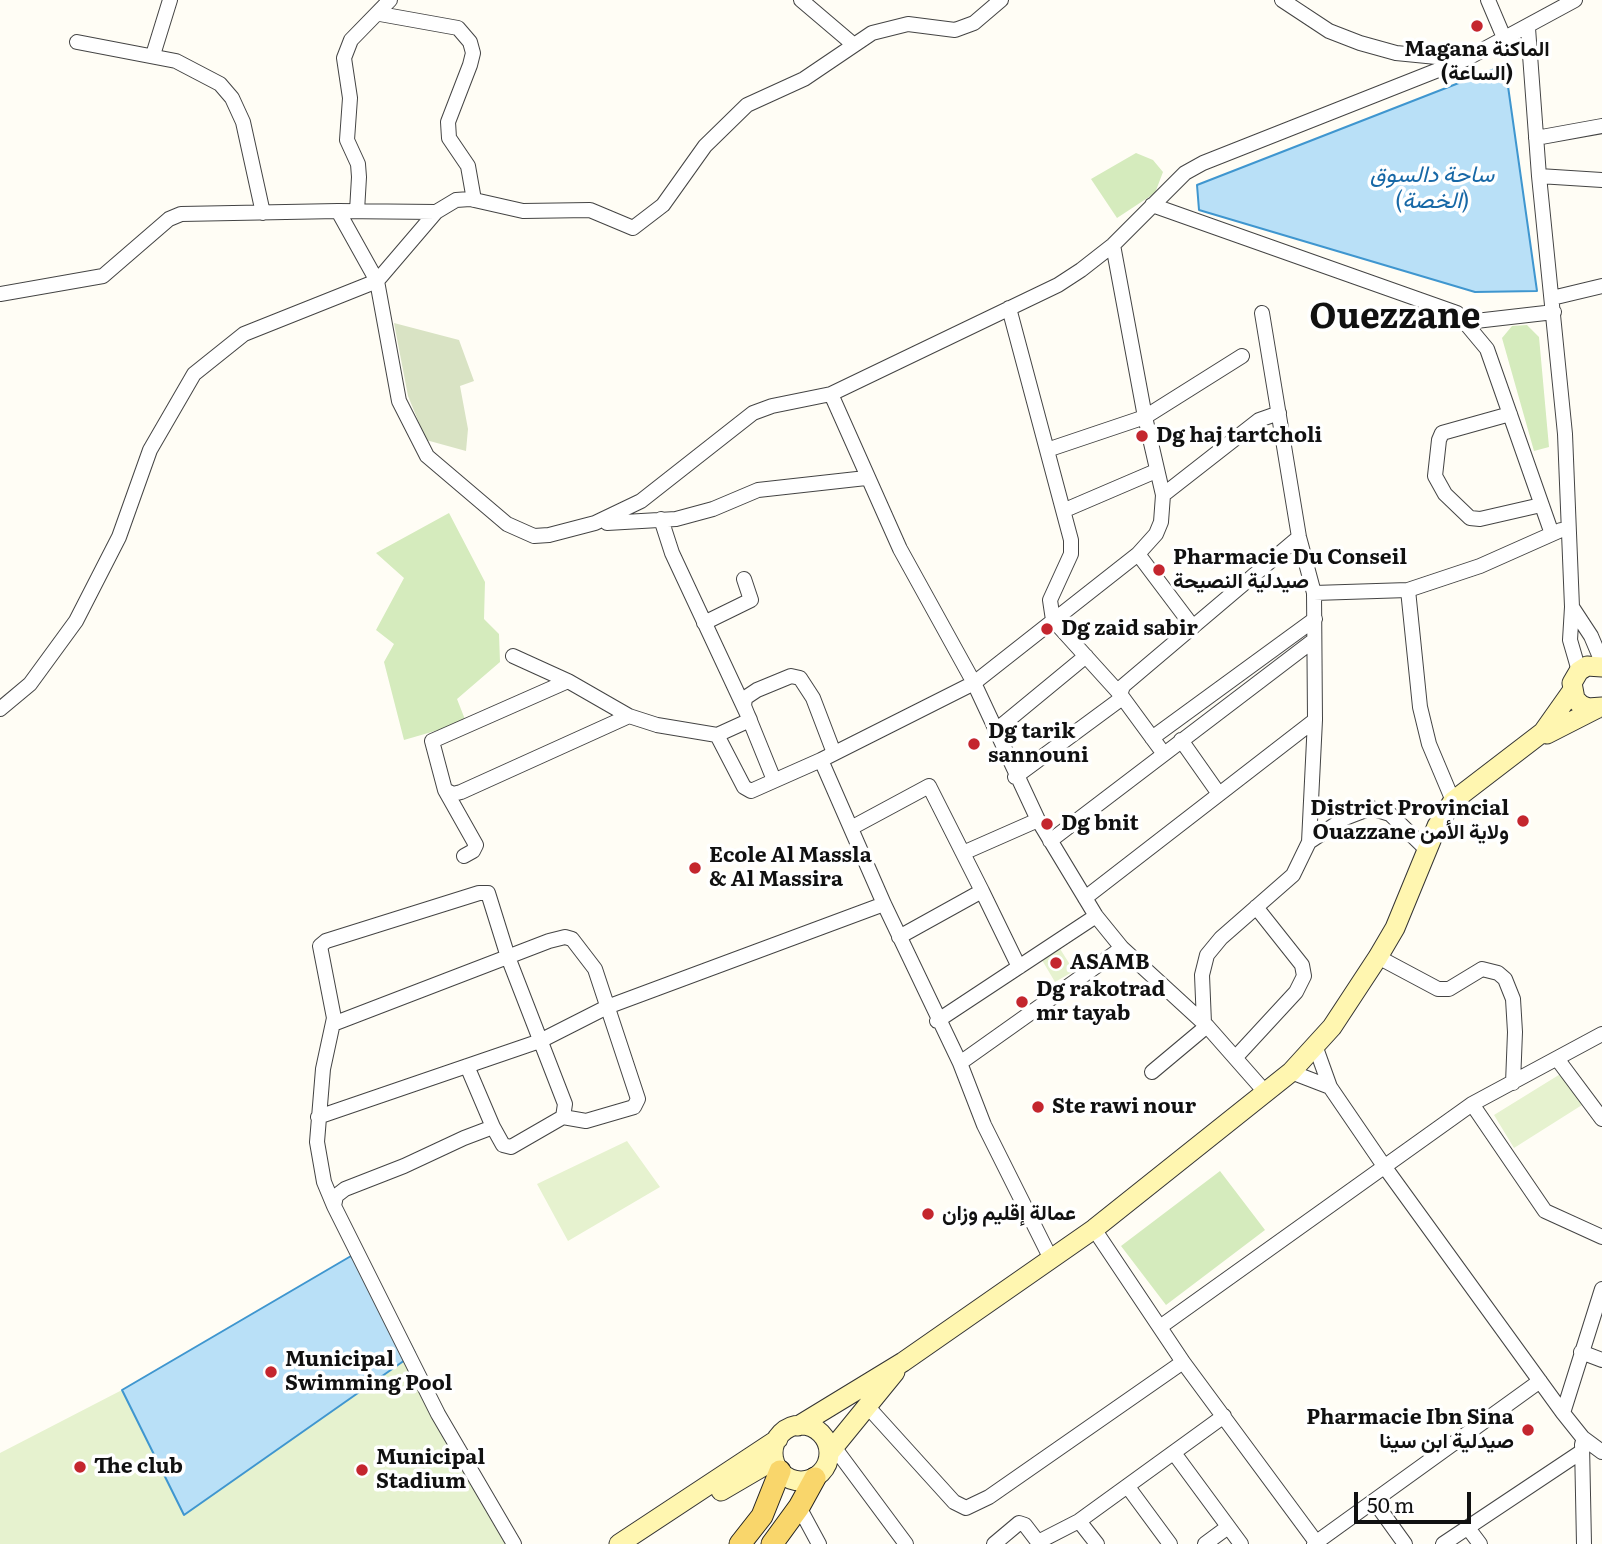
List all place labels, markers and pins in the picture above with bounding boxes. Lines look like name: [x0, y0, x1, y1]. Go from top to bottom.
marker: Magana الماكنة (الساعة): [1469, 18, 1485, 34]
place label: Magana الماكنة (الساعة): [1404, 37, 1550, 87]
place label: Dg haj tartcholi: [1156, 423, 1322, 449]
marker: Dg haj tartcholi: [1134, 428, 1150, 444]
place label: Pharmacie Du Conseil صيدلية النصيحة: [1173, 545, 1407, 595]
marker: Pharmacie Du Conseil صيدلية النصيحة: [1151, 562, 1167, 578]
place label: Dg zaid sabir: [1061, 616, 1198, 642]
marker: Dg zaid sabir: [1039, 621, 1055, 637]
place label: Dg tarik sannouni: [988, 719, 1089, 769]
marker: Dg tarik sannouni: [966, 736, 982, 752]
place label: District Provincial Ouazzane ولاية الأمن: [1310, 796, 1509, 846]
place label: Dg bnit: [1061, 811, 1139, 837]
marker: District Provincial Ouazzane ولاية الأمن: [1515, 813, 1531, 829]
marker: Dg bnit: [1039, 816, 1055, 832]
place label: Ecole Al Massla & Al Massira: [709, 843, 872, 893]
marker: Ecole Al Massla & Al Massira: [687, 860, 703, 876]
place label: ASAMB: [1070, 950, 1150, 976]
marker: ASAMB: [1048, 955, 1064, 971]
place label: Dg rakotrad mr tayab: [1036, 977, 1165, 1027]
marker: Dg rakotrad mr tayab: [1014, 994, 1030, 1010]
place label: Ste rawi nour: [1052, 1094, 1196, 1120]
marker: Ste rawi nour: [1030, 1099, 1046, 1115]
place label: عمالة إقليم وزان: [942, 1201, 1076, 1227]
marker: عمالة إقليم وزان: [920, 1206, 936, 1222]
place label: Municipal Swimming Pool: [285, 1347, 452, 1397]
marker: Municipal Swimming Pool: [263, 1364, 279, 1380]
place label: Pharmacie Ibn Sina صيدلية ابن سينا: [1306, 1405, 1514, 1455]
marker: Pharmacie Ibn Sina صيدلية ابن سينا: [1520, 1422, 1536, 1438]
place label: Municipal Stadium: [376, 1445, 485, 1495]
place label: The club: [94, 1454, 183, 1480]
marker: The club: [72, 1459, 88, 1475]
marker: Municipal Stadium: [354, 1462, 370, 1478]

